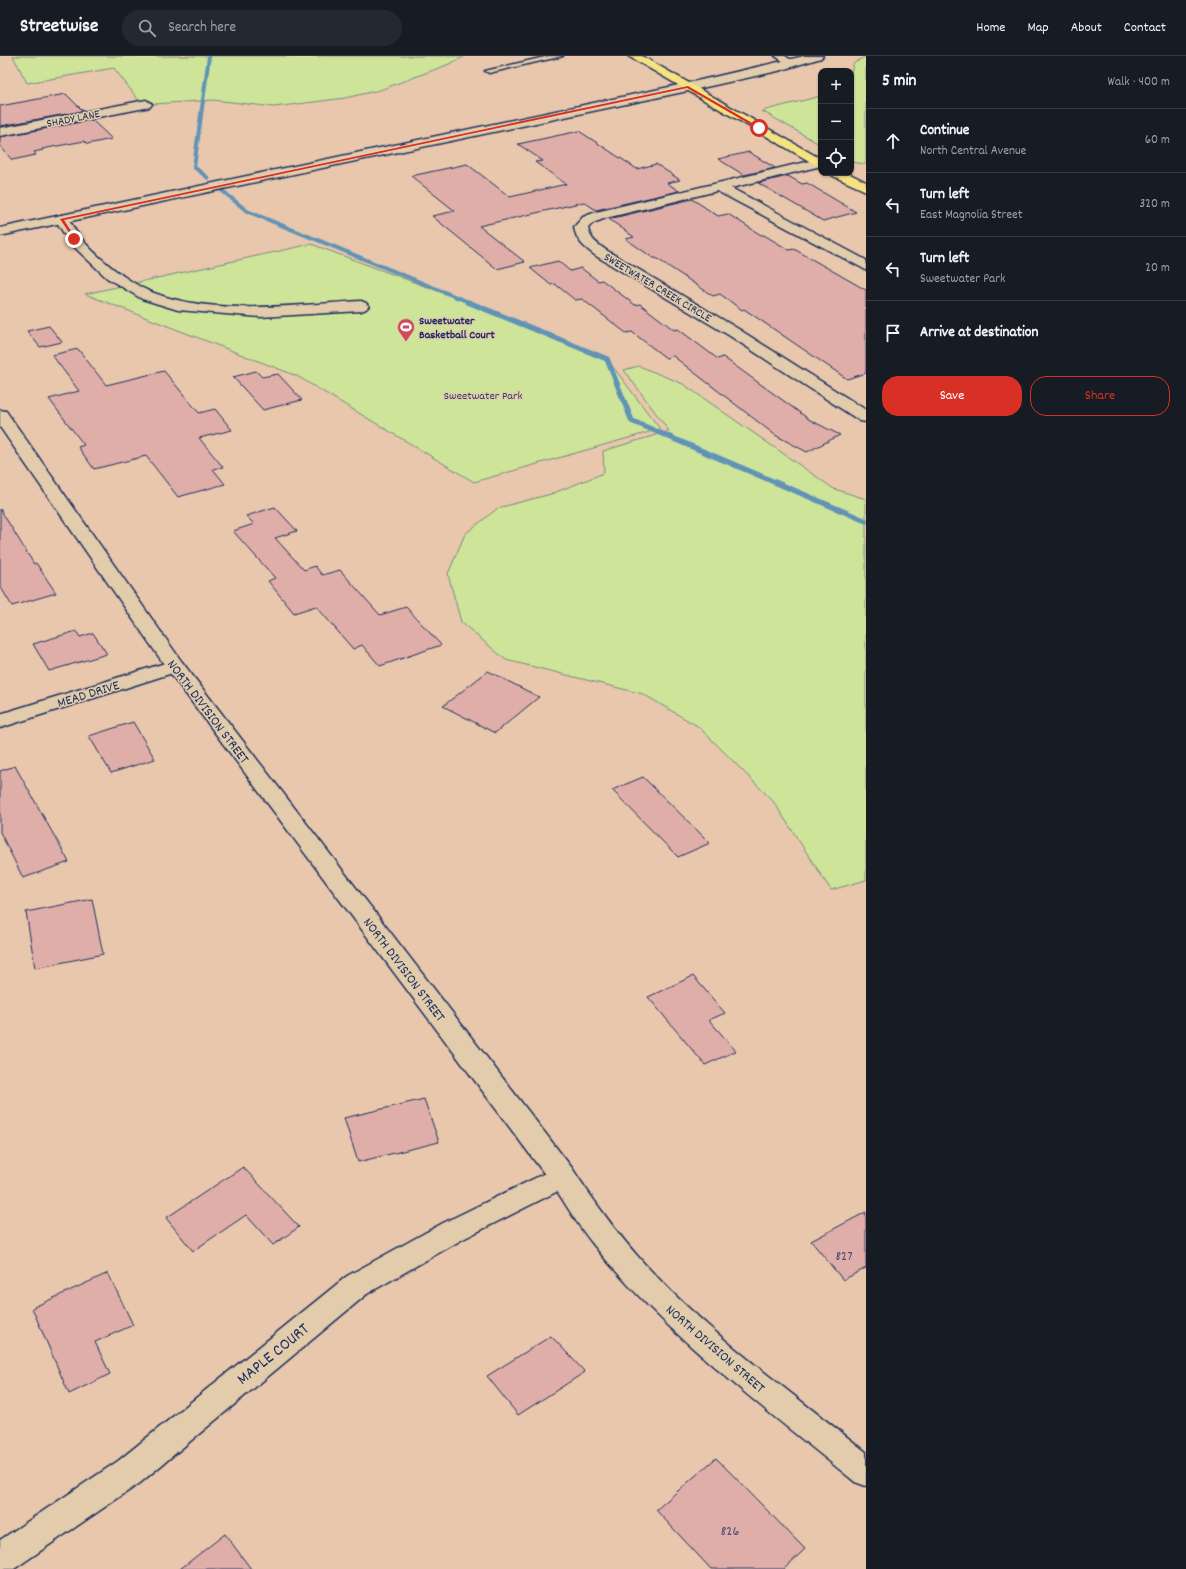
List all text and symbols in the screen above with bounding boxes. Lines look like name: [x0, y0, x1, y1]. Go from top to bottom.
search box: [122, 10, 402, 46]
text: Streetwise: [20, 14, 98, 41]
icon: search: [136, 17, 158, 39]
text: Search here: [168, 17, 236, 39]
text: Home: [976, 18, 1005, 38]
text: Map: [1027, 18, 1049, 38]
text: About: [1071, 18, 1102, 38]
text: Contact: [1124, 18, 1166, 38]
map controls: [818, 68, 854, 176]
button: +: [818, 68, 854, 104]
text: 5 min: [882, 70, 916, 94]
text: Walk · 400 m: [1108, 73, 1170, 92]
button: −: [818, 104, 854, 140]
street label: SHADY LANE: [45, 106, 102, 133]
route start: [750, 119, 768, 137]
text: Continue: [920, 120, 969, 142]
icon: ahead: [882, 130, 904, 152]
text: 60 m: [1145, 131, 1170, 150]
button: locate: [818, 140, 854, 176]
text: North Central Avenue: [920, 142, 1026, 161]
text: Turn left: [920, 184, 969, 206]
icon: left: [882, 194, 904, 216]
text: 320 m: [1140, 195, 1170, 214]
text: East Magnolia Street: [920, 206, 1023, 225]
route end: [65, 230, 83, 248]
text: Turn left: [920, 248, 969, 270]
street label: SWEETWATER CREEK CIRCLE: [600, 249, 715, 327]
icon: left: [882, 258, 904, 280]
text: 20 m: [1145, 259, 1170, 278]
text: Sweetwater Park: [920, 270, 1005, 289]
place label: Sweetwater Basketball Court: [419, 313, 495, 344]
sports icon: Sweetwater Basketball Court: [396, 317, 416, 342]
icon: arrive: [882, 322, 904, 344]
text: Arrive at destination: [920, 322, 1038, 344]
button: Save: [882, 376, 1022, 416]
button: Share: [1030, 376, 1170, 416]
park label: Sweetwater Park: [444, 388, 522, 405]
street label: NORTH DIVISION STREET: [162, 656, 254, 769]
street label: MEAD DRIVE: [55, 676, 123, 714]
street label: NORTH DIVISION STREET: [358, 914, 450, 1027]
house number: 827: [835, 1247, 853, 1267]
street label: NORTH DIVISION STREET: [661, 1301, 769, 1399]
street label: MAPLE COURT: [233, 1319, 315, 1392]
house number: 826: [721, 1522, 739, 1542]

